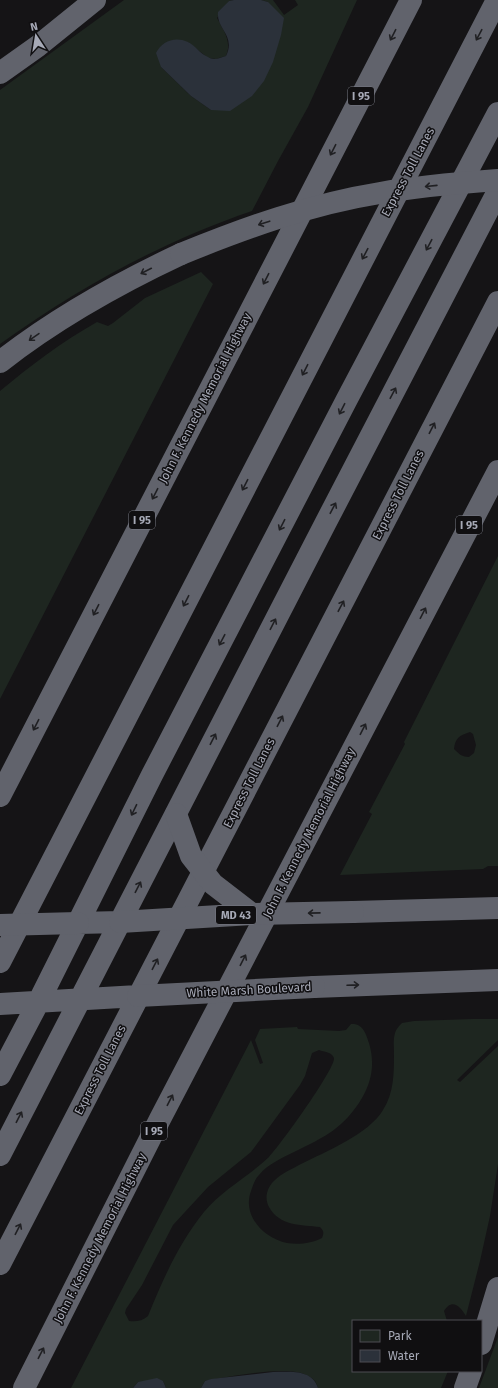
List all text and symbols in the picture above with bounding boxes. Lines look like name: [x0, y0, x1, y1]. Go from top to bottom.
north arrow: [16, 16, 56, 56]
text: N: [29, 20, 39, 34]
one-way arrow: [389, 28, 396, 40]
one-way arrow: [475, 28, 482, 40]
road number: I 95: [348, 87, 374, 105]
street label: Express Toll Lanes: [379, 125, 438, 219]
one-way arrow: [329, 144, 336, 156]
one-way arrow: [425, 182, 438, 190]
one-way arrow: [257, 220, 270, 227]
one-way arrow: [424, 239, 432, 251]
one-way arrow: [361, 248, 368, 260]
one-way arrow: [140, 267, 152, 275]
one-way arrow: [262, 273, 269, 285]
street label: John F. Kennedy Memorial Highway: [156, 311, 254, 485]
one-way arrow: [29, 333, 40, 341]
one-way arrow: [301, 363, 308, 375]
one-way arrow: [390, 387, 397, 399]
one-way arrow: [338, 403, 345, 415]
one-way arrow: [429, 423, 437, 435]
street label: Express Toll Lanes: [369, 447, 427, 542]
one-way arrow: [241, 479, 249, 491]
one-way arrow: [151, 488, 159, 500]
one-way arrow: [330, 503, 337, 515]
road number: I 95: [129, 511, 155, 529]
road number: I 95: [456, 516, 482, 534]
one-way arrow: [278, 519, 286, 531]
one-way arrow: [182, 594, 189, 606]
one-way arrow: [337, 600, 345, 612]
one-way arrow: [92, 604, 99, 616]
one-way arrow: [420, 608, 427, 620]
one-way arrow: [270, 618, 277, 630]
one-way arrow: [218, 634, 226, 646]
one-way arrow: [277, 715, 285, 727]
one-way arrow: [32, 719, 40, 731]
one-way arrow: [360, 723, 367, 735]
one-way arrow: [210, 734, 218, 746]
street label: Express Toll Lanes: [220, 735, 278, 830]
street label: John F. Kennedy Memorial Highway: [260, 746, 358, 920]
one-way arrow: [130, 804, 137, 816]
one-way arrow: [135, 881, 142, 893]
road number: MD 43: [216, 906, 256, 924]
one-way arrow: [308, 909, 321, 917]
one-way arrow: [240, 954, 247, 966]
one-way arrow: [152, 959, 159, 971]
street label: White Marsh Boulevard: [186, 980, 312, 1000]
one-way arrow: [346, 982, 359, 989]
street label: Express Toll Lanes: [71, 1022, 129, 1117]
one-way arrow: [167, 1094, 174, 1106]
one-way arrow: [16, 1111, 24, 1123]
road number: I 95: [141, 1122, 167, 1140]
street label: John F. Kennedy Memorial Highway: [51, 1151, 149, 1325]
one-way arrow: [15, 1223, 22, 1235]
legend: [352, 1320, 482, 1372]
text: Park: [388, 1329, 412, 1343]
one-way arrow: [38, 1348, 45, 1360]
text: Water: [388, 1349, 420, 1363]

